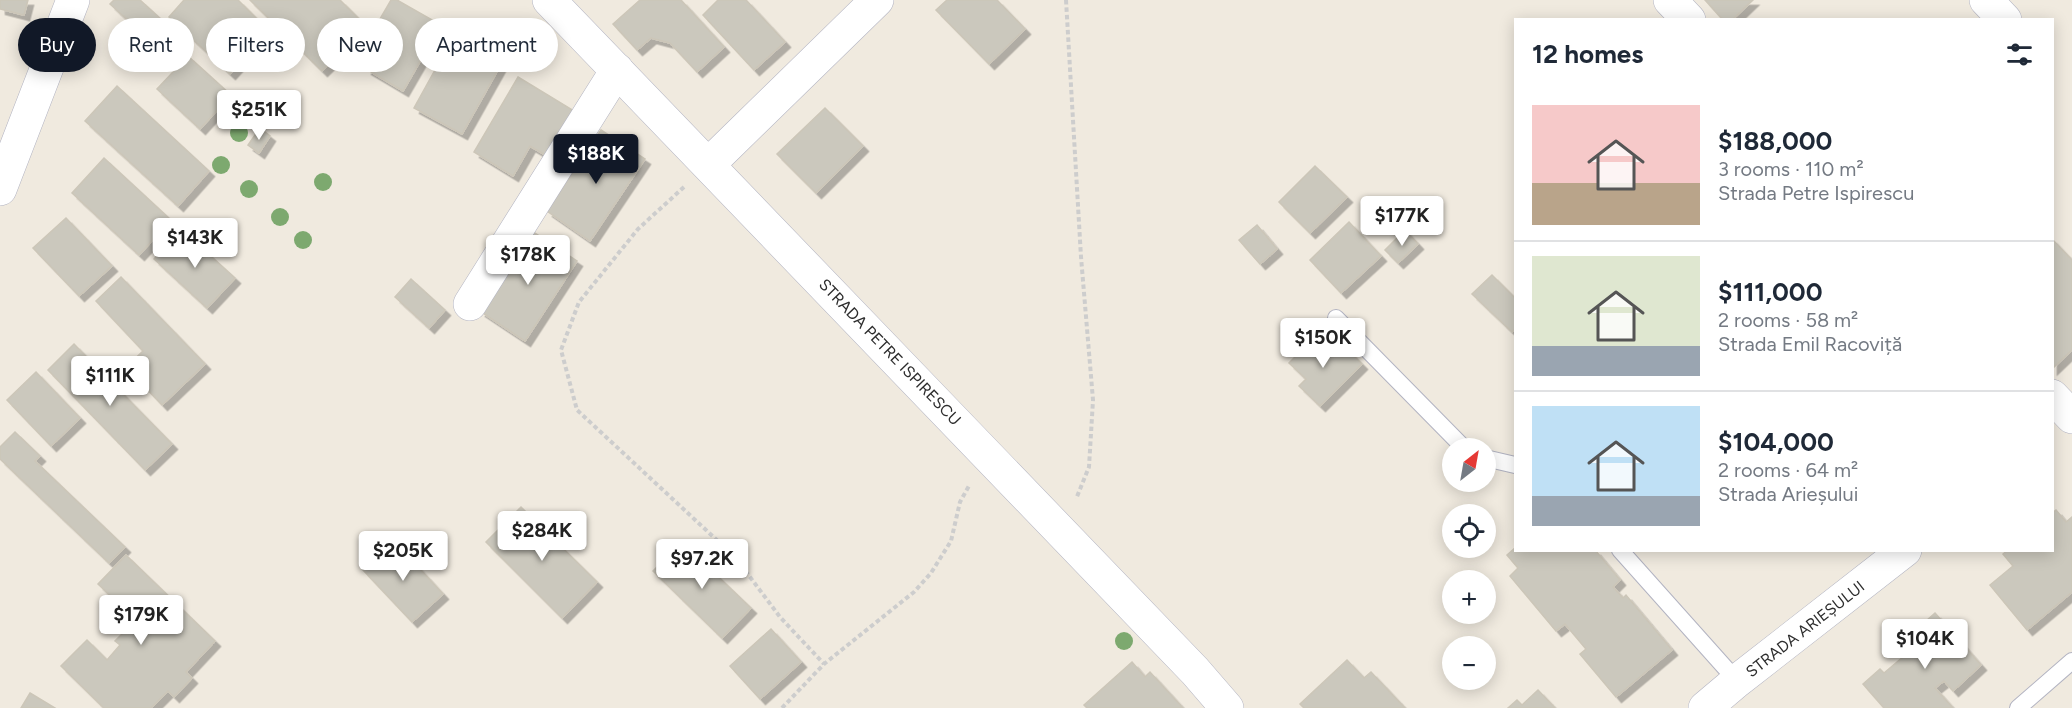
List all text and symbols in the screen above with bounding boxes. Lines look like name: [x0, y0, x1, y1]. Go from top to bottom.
chip: Buy: [18, 18, 96, 72]
chip: Rent: [108, 18, 194, 72]
chip: Filters: [206, 18, 305, 72]
chip: New: [317, 18, 403, 72]
chip: Apartment: [415, 18, 558, 72]
text: 12 homes: [1532, 38, 1643, 70]
icon: filters: [2003, 38, 2036, 71]
pin: $251K: [217, 90, 301, 141]
text: $251K: [231, 97, 287, 121]
text: $188,000: [1718, 125, 1832, 157]
icon: home: [1580, 129, 1652, 201]
pin: $188K: [554, 134, 638, 185]
text: $188K: [567, 141, 625, 165]
text: 3 rooms · 110 m²: [1718, 157, 1864, 181]
text: Strada Petre Ispirescu: [1718, 181, 1914, 205]
pin: $177K: [1360, 196, 1444, 247]
text: $177K: [1374, 203, 1430, 227]
pin: $143K: [153, 218, 237, 269]
text: $143K: [167, 225, 223, 249]
pin: $178K: [486, 235, 570, 286]
text: $178K: [500, 242, 556, 266]
street label: STRADA PETRE ISPIRESCU: [815, 275, 965, 429]
text: $111,000: [1718, 276, 1823, 308]
icon: home: [1580, 280, 1652, 352]
text: 2 rooms · 58 m²: [1718, 308, 1858, 332]
pin: $150K: [1281, 318, 1365, 369]
text: $150K: [1294, 325, 1352, 349]
text: Strada Emil Racoviță: [1718, 332, 1902, 356]
pin: $111K: [68, 356, 152, 407]
text: $111K: [85, 363, 135, 387]
text: $104,000: [1718, 426, 1834, 458]
icon: home: [1580, 430, 1652, 502]
north arrow: [1442, 438, 1496, 492]
map controls: [1442, 438, 1496, 690]
text: 2 rooms · 64 m²: [1718, 458, 1858, 482]
text: Strada Arieșului: [1718, 482, 1858, 506]
button: locate: [1442, 504, 1496, 558]
pin: $284K: [500, 511, 584, 562]
text: $284K: [512, 518, 572, 542]
pin: $205K: [361, 531, 445, 582]
text: $205K: [373, 538, 433, 562]
pin: $97.2K: [653, 539, 751, 590]
text: $97.2K: [670, 546, 734, 570]
button: +: [1442, 570, 1496, 624]
street label: STRADA ARIEȘULUI: [1742, 577, 1868, 681]
pin: $179K: [99, 595, 183, 646]
text: $179K: [113, 602, 169, 626]
pin: $104K: [1883, 619, 1967, 670]
text: $104K: [1896, 626, 1954, 650]
button: −: [1442, 636, 1496, 690]

